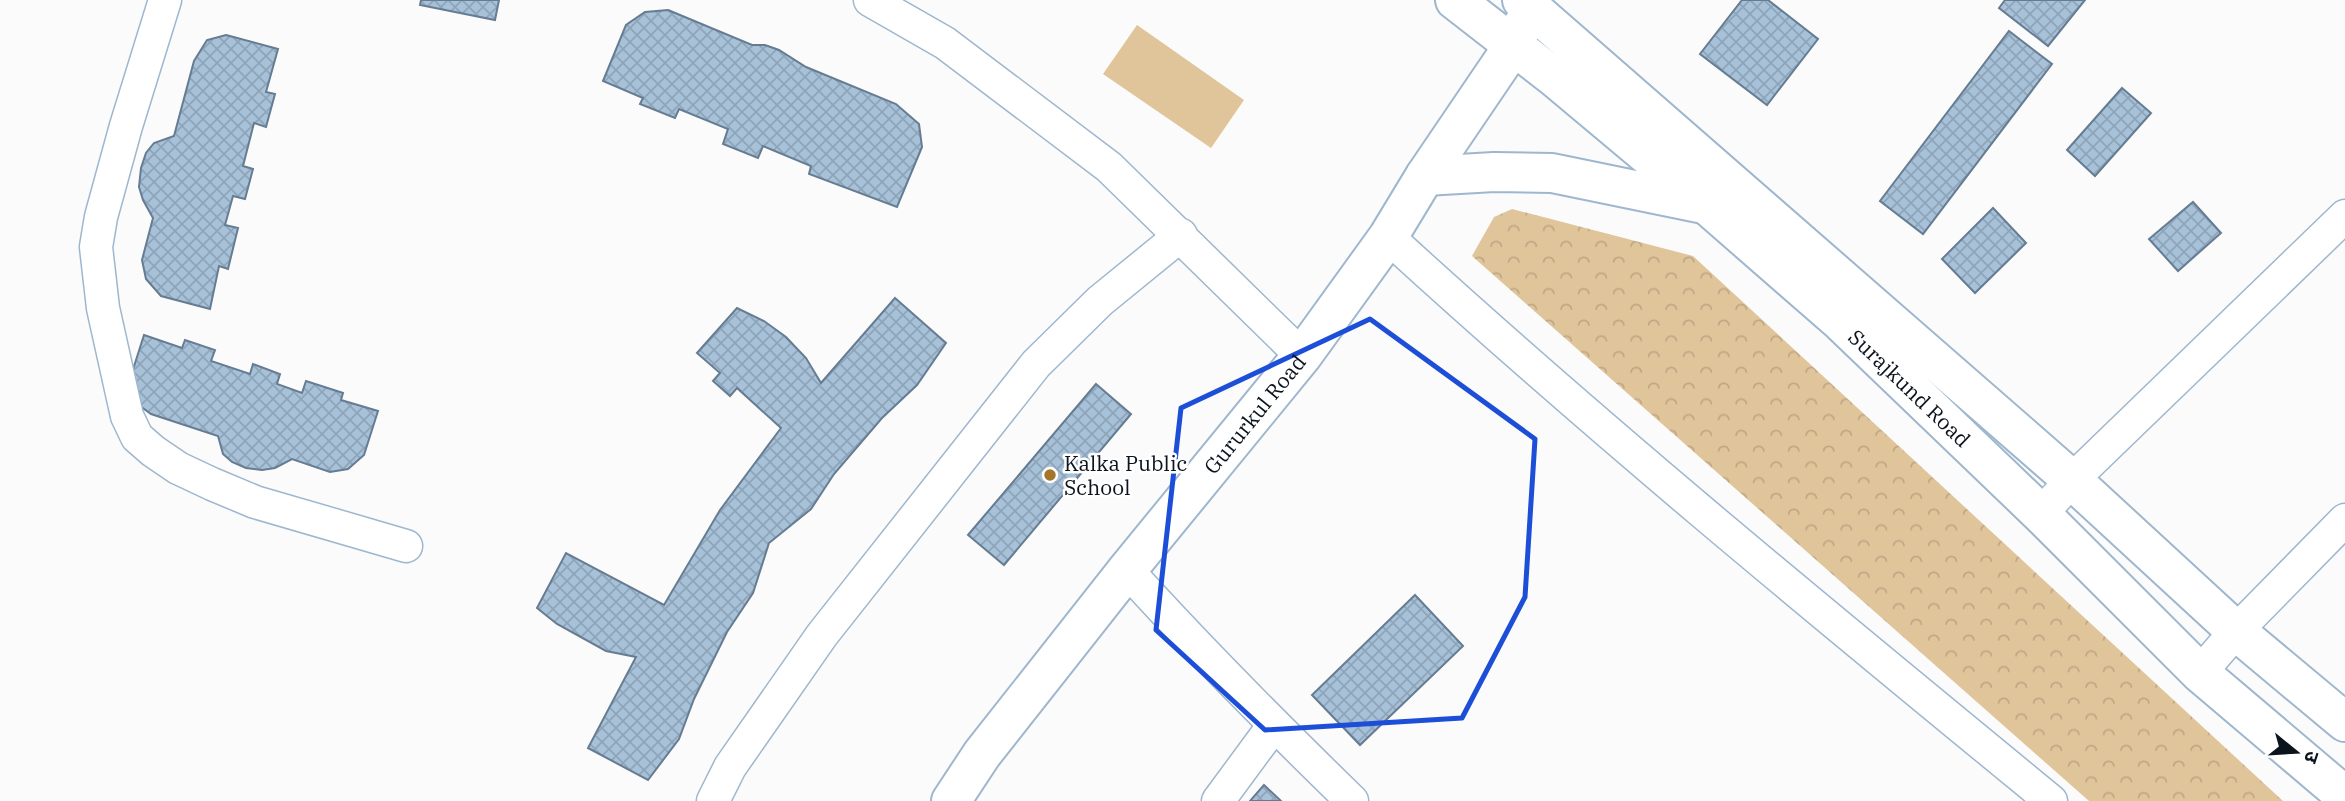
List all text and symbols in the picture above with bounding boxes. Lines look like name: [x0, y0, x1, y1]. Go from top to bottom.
street label: Surajkund Road: [1843, 323, 1977, 453]
street label: Gururkul Road: [1197, 348, 1312, 480]
place label: Kalka Public School: [1064, 449, 1187, 501]
marker: Kalka Public School: [1042, 467, 1058, 483]
north arrow: [2261, 717, 2331, 787]
text: उ: [2299, 748, 2325, 767]

